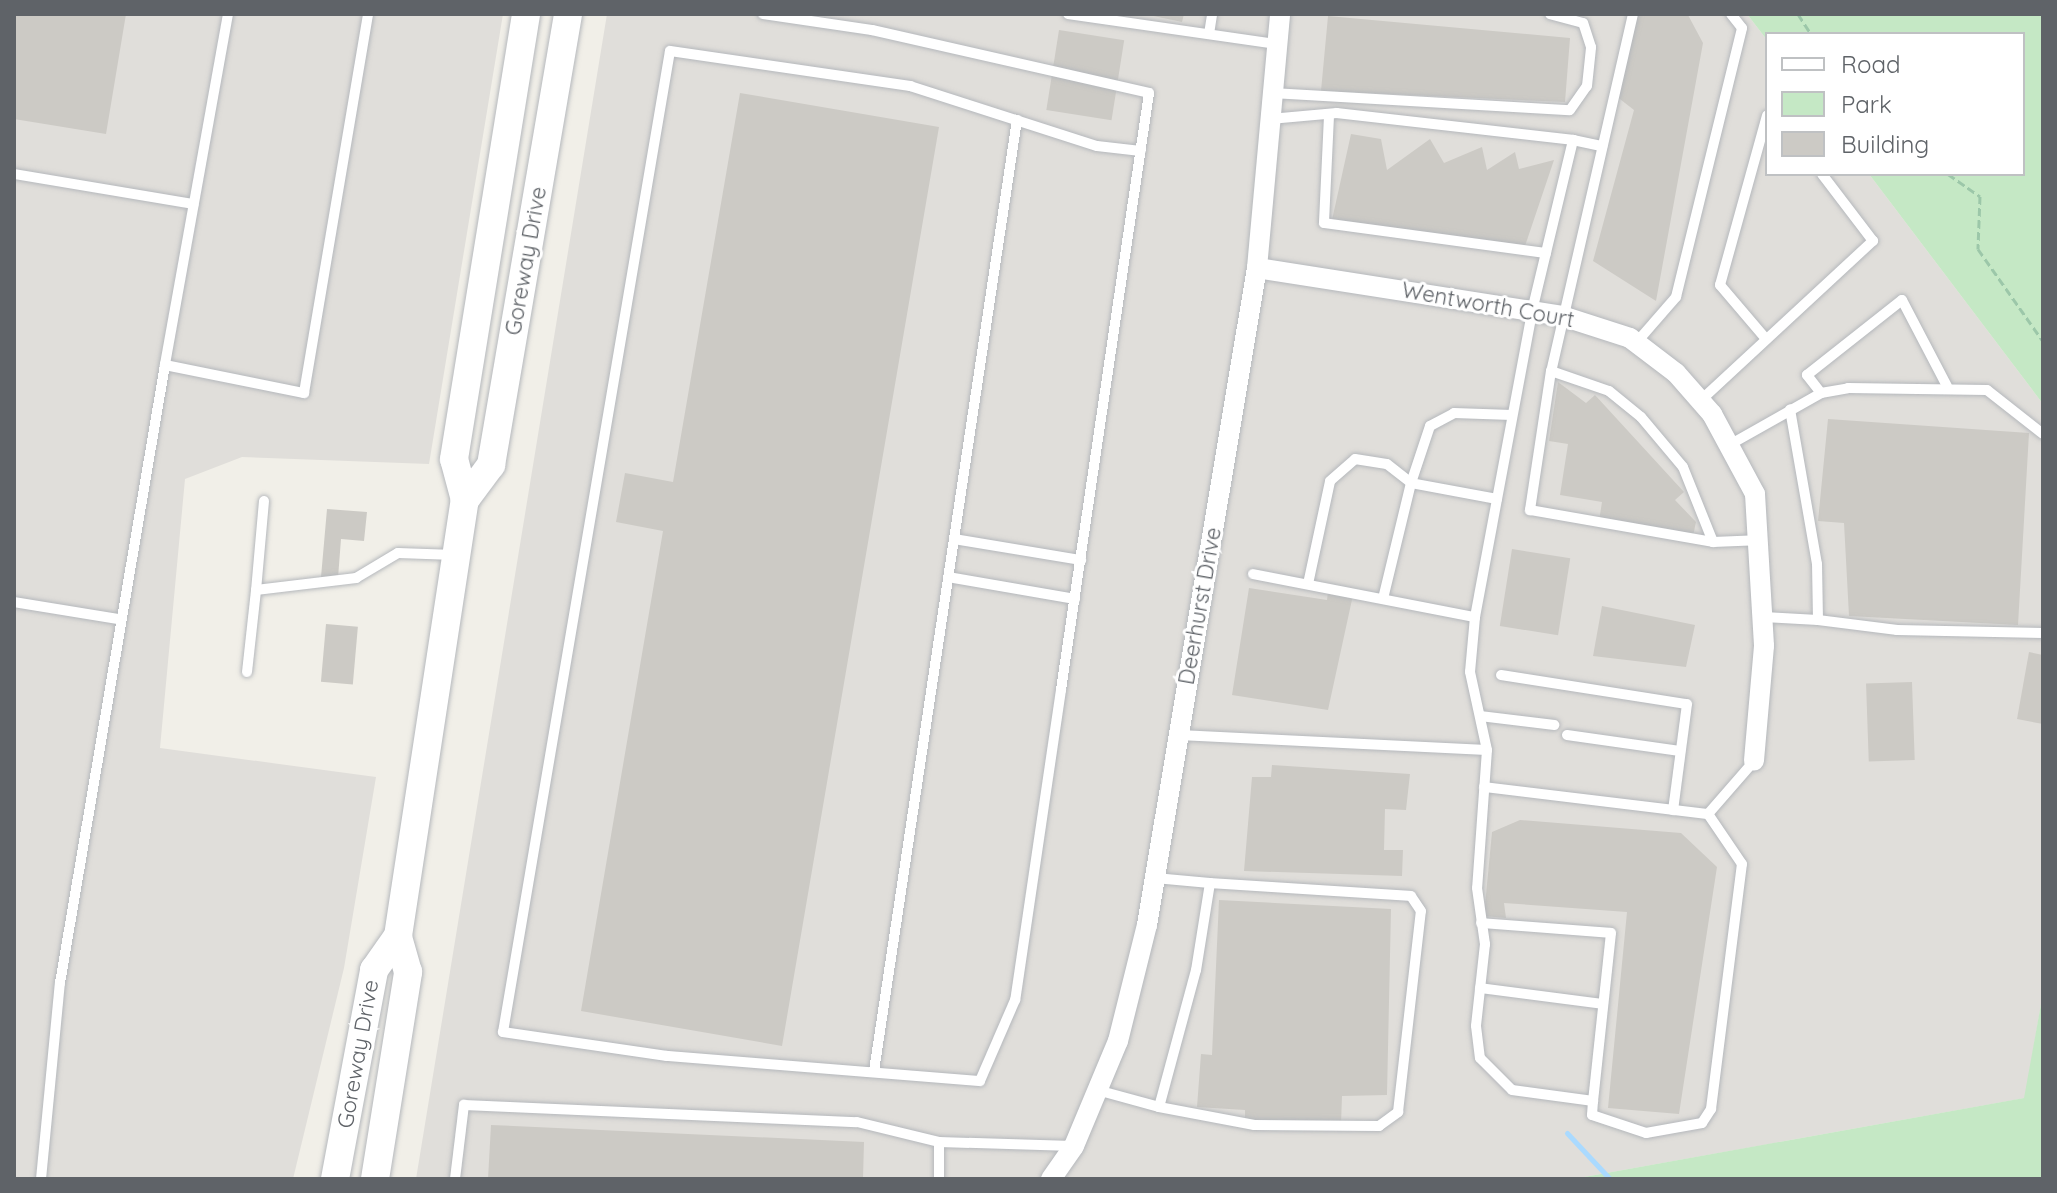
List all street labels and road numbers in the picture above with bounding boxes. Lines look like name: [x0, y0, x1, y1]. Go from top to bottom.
street label: Goreway Drive: [500, 185, 552, 337]
street label: Wentworth Court: [1400, 277, 1576, 333]
street label: Deerhurst Drive: [1173, 525, 1227, 687]
street label: Goreway Drive: [332, 978, 384, 1130]

